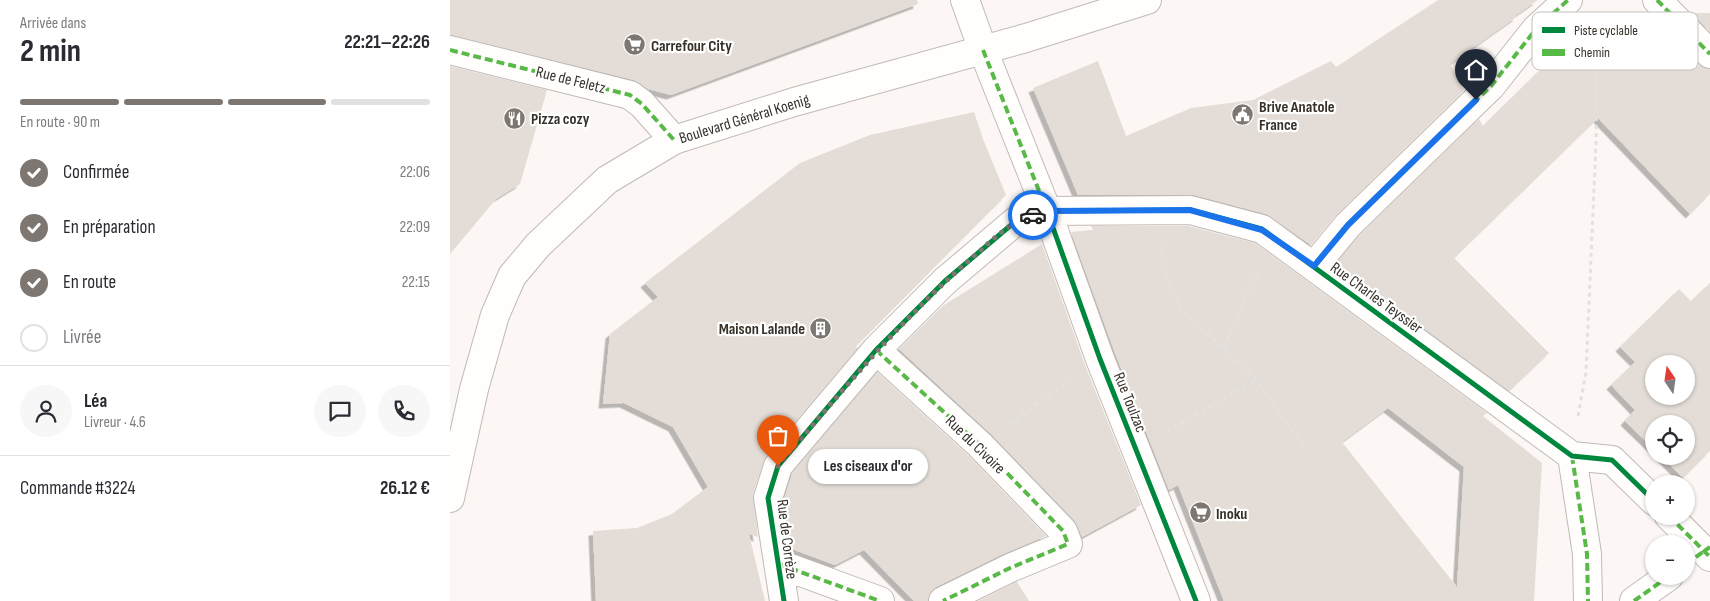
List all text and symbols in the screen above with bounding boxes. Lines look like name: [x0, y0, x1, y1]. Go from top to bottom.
legend: [1532, 12, 1698, 70]
text: Arrivée dans: [20, 14, 86, 33]
text: Piste cyclable: [1574, 22, 1638, 39]
text: 22:21–22:26: [344, 31, 430, 54]
text: 2 min: [20, 32, 81, 71]
supermarket icon: Carrefour City: [623, 33, 647, 57]
place label: Carrefour City: [651, 37, 732, 56]
text: Chemin: [1574, 44, 1610, 61]
pin: [1455, 49, 1497, 100]
icon: home: [1462, 56, 1490, 84]
street label: Rue de Feletz: [534, 63, 608, 98]
street label: Boulevard Général Koenig: [677, 91, 812, 148]
place label: Brive Anatole France: [1259, 98, 1335, 135]
public building icon: Brive Anatole France: [1231, 103, 1255, 127]
restaurant icon: Pizza cozy: [503, 106, 527, 130]
place label: Pizza cozy: [531, 110, 590, 129]
text: En route · 90 m: [20, 113, 100, 132]
icon: check: [20, 159, 48, 187]
text: Confirmée: [63, 161, 129, 184]
text: 22:06: [400, 163, 430, 182]
courier: [1008, 190, 1058, 240]
icon: car: [1019, 201, 1047, 229]
icon: check: [20, 214, 48, 242]
text: En préparation: [63, 216, 156, 239]
text: 22:09: [400, 218, 430, 237]
street label: Rue Charles Teyssier: [1326, 258, 1426, 338]
icon: check: [20, 269, 48, 297]
text: En route: [63, 271, 116, 294]
text: 22:15: [402, 273, 430, 292]
building icon: Maison Lalande: [809, 316, 833, 340]
place label: Maison Lalande: [719, 320, 805, 339]
text: Livrée: [63, 326, 101, 349]
north arrow: [1645, 355, 1695, 405]
map controls: [1645, 355, 1695, 585]
street label: Rue Toulzac: [1109, 370, 1150, 435]
button: person: [20, 385, 72, 437]
button: chat: [314, 385, 366, 437]
button: phone: [378, 385, 430, 437]
text: Léa: [84, 390, 107, 413]
street label: Rue du Civoire: [941, 412, 1009, 478]
text: Livreur · 4.6: [84, 413, 146, 432]
pin: [757, 415, 799, 466]
button: locate: [1645, 415, 1695, 465]
icon: bag: [764, 422, 792, 450]
callout: Les ciseaux d'or: [808, 448, 928, 484]
text: Les ciseaux d'or: [823, 457, 913, 476]
button: +: [1645, 475, 1695, 525]
text: Commande #3224: [20, 477, 135, 500]
text: 26.12 €: [380, 477, 430, 500]
street label: Rue de Corrèze: [772, 498, 801, 580]
supermarket icon: Inoku: [1188, 501, 1212, 525]
place label: Inoku: [1216, 505, 1247, 524]
button: −: [1645, 535, 1695, 585]

